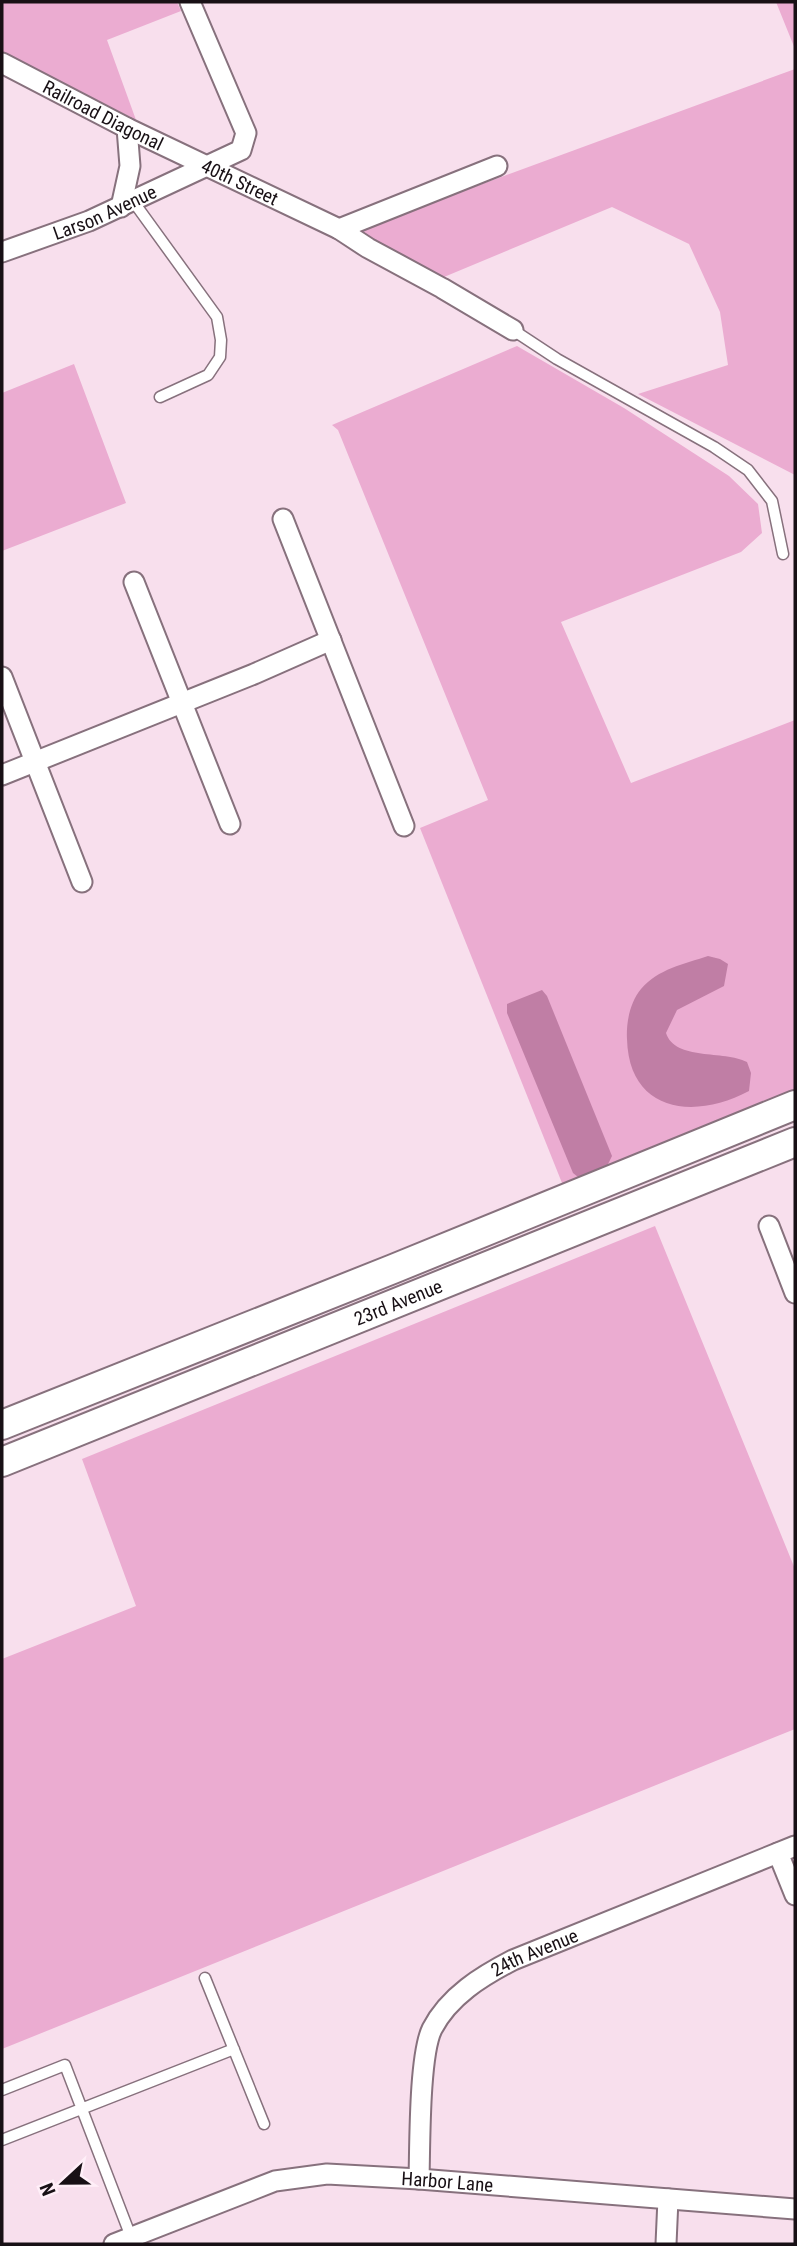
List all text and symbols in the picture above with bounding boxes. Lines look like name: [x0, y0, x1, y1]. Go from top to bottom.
street label: Railroad Diagonal: [39, 75, 167, 156]
street label: 40th Street: [198, 154, 282, 210]
street label: Larson Avenue: [50, 180, 160, 245]
street label: 23rd Avenue: [351, 1275, 446, 1331]
street label: 24th Avenue: [487, 1924, 582, 1982]
north arrow: [28, 2148, 98, 2218]
street label: Harbor Lane: [401, 2167, 494, 2197]
text: N: [35, 2179, 61, 2199]

